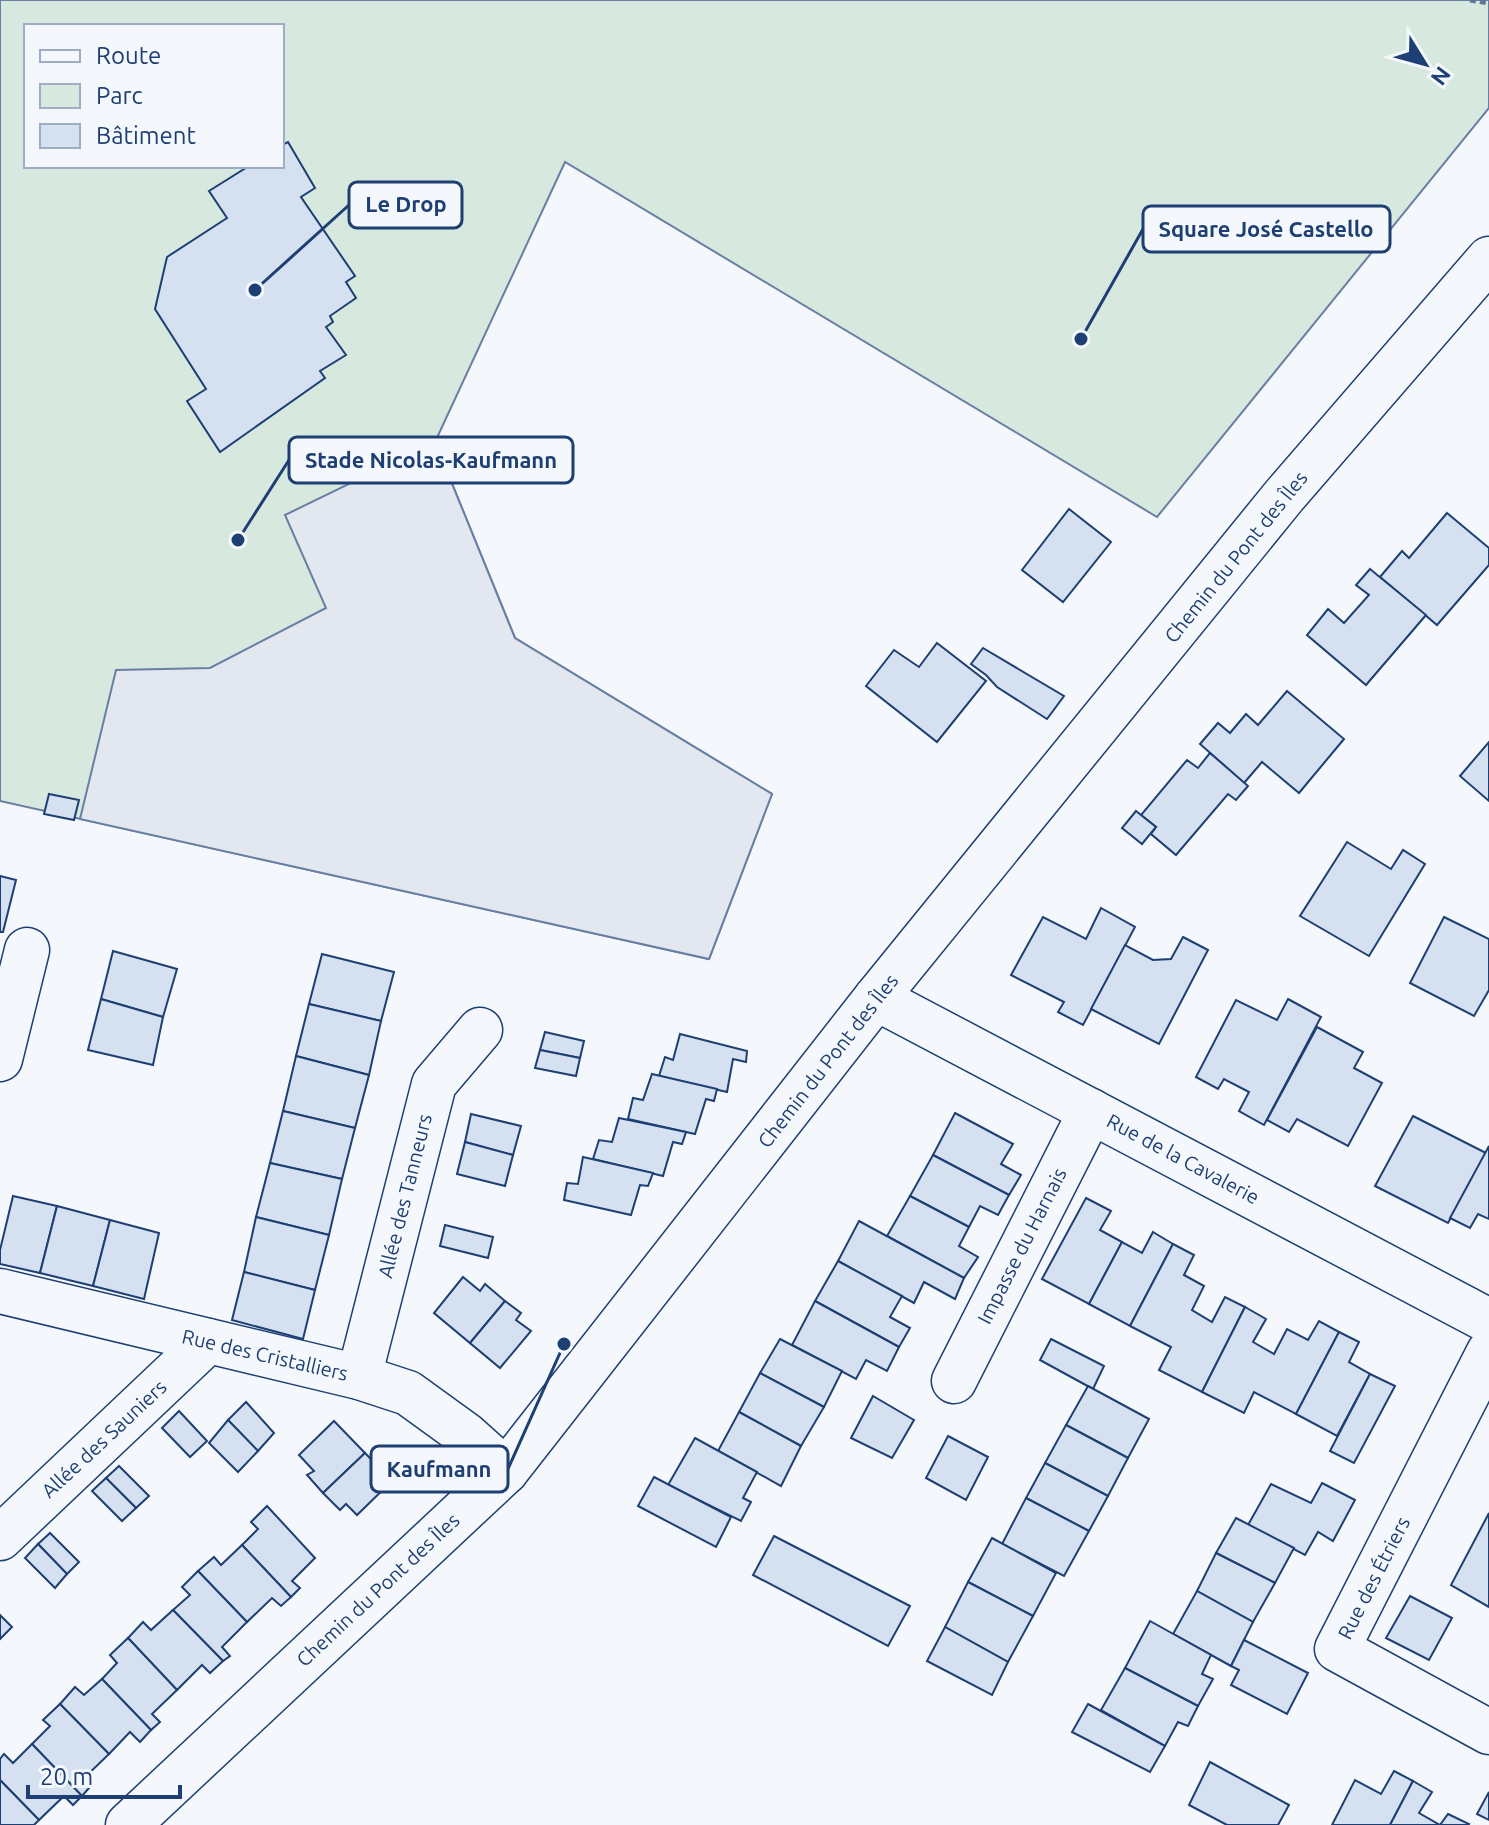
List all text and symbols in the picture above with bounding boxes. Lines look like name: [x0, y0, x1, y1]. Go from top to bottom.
legend: [24, 24, 284, 168]
north arrow: [1385, 24, 1465, 104]
text: Route: [96, 42, 161, 69]
text: N: [1426, 62, 1456, 90]
text: Parc: [96, 82, 143, 109]
text: Bâtiment: [96, 122, 197, 149]
callout: Le Drop: [349, 182, 462, 228]
text: Le Drop: [365, 191, 447, 216]
callout: Square José Castello: [1143, 206, 1390, 252]
text: Square José Castello: [1158, 216, 1374, 241]
callout: Stade Nicolas-Kaufmann: [289, 437, 573, 483]
text: Stade Nicolas-Kaufmann: [305, 447, 557, 472]
street label: Chemin du Pont des Îles: [1159, 466, 1312, 647]
street label: Chemin du Pont des Îles: [753, 969, 903, 1152]
street label: Rue de la Cavalerie: [1103, 1109, 1263, 1208]
street label: Allée des Tanneurs: [373, 1111, 436, 1280]
street label: Impasse du Harnais: [972, 1164, 1071, 1328]
street label: Rue des Cristalliers: [180, 1324, 350, 1385]
street label: Allée des Sauniers: [37, 1375, 171, 1502]
callout: Kaufmann: [371, 1446, 508, 1492]
text: Kaufmann: [387, 1456, 492, 1481]
street label: Chemin du Pont des Îles: [292, 1508, 464, 1671]
street label: Rue des Étriers: [1333, 1513, 1414, 1643]
scale bar: [28, 1749, 180, 1799]
text: 20 m: [40, 1763, 93, 1790]

